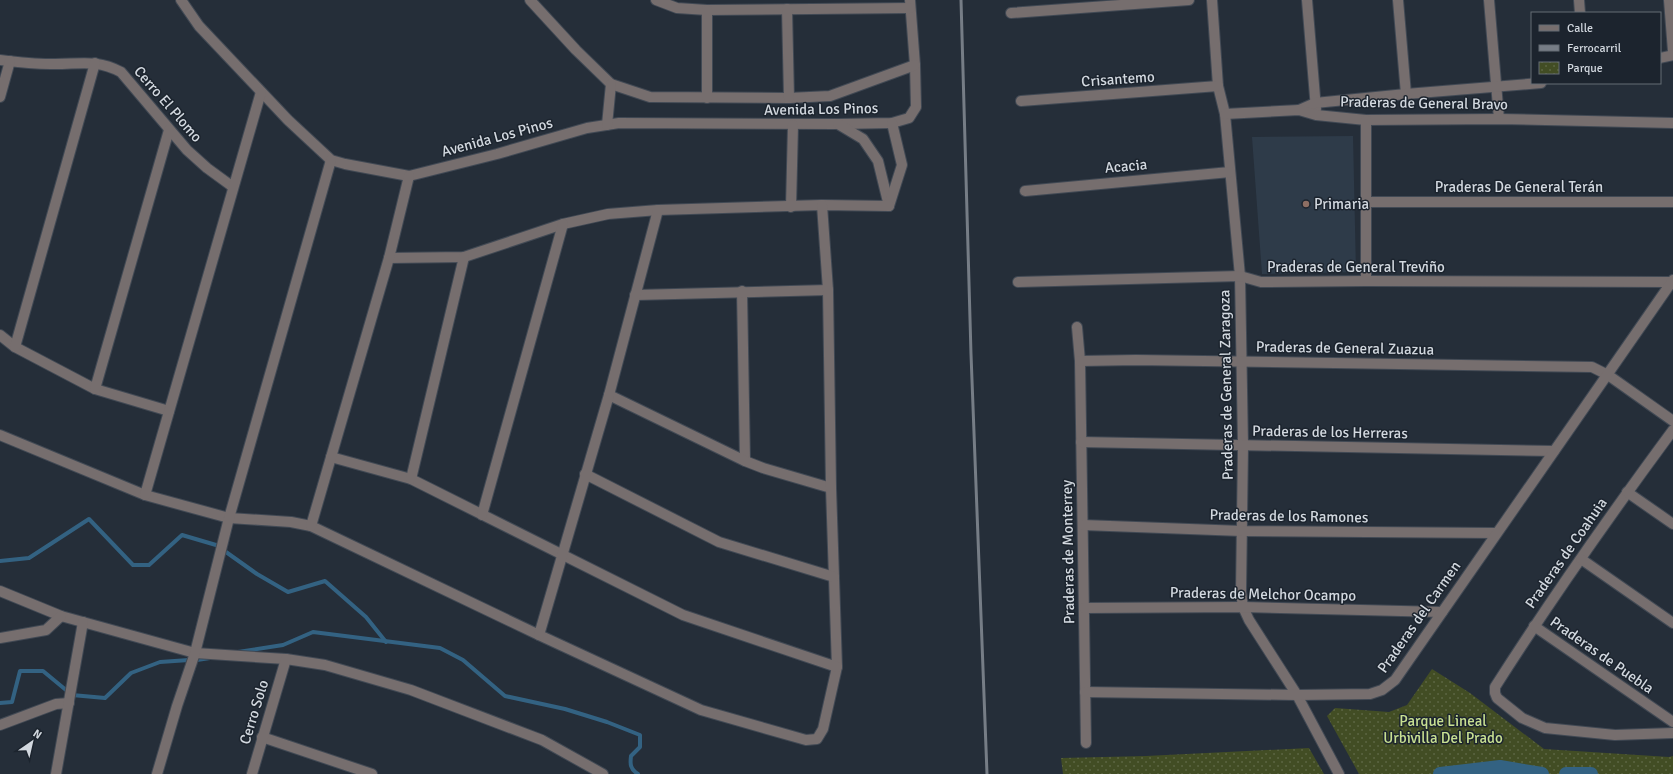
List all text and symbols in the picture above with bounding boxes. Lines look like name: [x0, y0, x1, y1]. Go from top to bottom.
legend: [1531, 12, 1661, 84]
text: Calle: [1567, 21, 1593, 36]
text: Ferrocarril: [1567, 41, 1622, 56]
text: Parque: [1567, 61, 1603, 76]
street label: Cerro El Plomo: [130, 62, 206, 146]
street label: Crisantemo: [1081, 67, 1156, 91]
street label: Praderas de General Bravo: [1340, 93, 1508, 113]
street label: Avenida Los Pinos: [764, 99, 879, 119]
street label: Avenida Los Pinos: [439, 113, 555, 160]
street label: Acacia: [1104, 155, 1148, 177]
street label: Praderas De General Terán: [1435, 178, 1603, 196]
place label: Primaria: [1314, 195, 1369, 213]
marker: Primaria: [1301, 199, 1311, 209]
street label: Praderas de General Treviño: [1267, 258, 1445, 276]
street label: Praderas de General Zaragoza: [1215, 290, 1237, 480]
street label: Praderas de General Zuazua: [1256, 337, 1434, 359]
street label: Praderas de los Herreras: [1252, 422, 1408, 442]
street label: Praderas de Monterrey: [1058, 480, 1078, 624]
street label: Praderas de Coahuia: [1521, 494, 1611, 612]
street label: Praderas de los Ramones: [1209, 506, 1369, 526]
street label: Praderas del Carmen: [1374, 558, 1464, 676]
street label: Praderas de Melchor Ocampo: [1170, 583, 1356, 605]
street label: Praderas de Puebla: [1547, 613, 1657, 697]
street label: Cerro Solo: [236, 677, 272, 746]
park label: Parque Lineal Urbivilla Del Prado: [1383, 712, 1503, 747]
north arrow: [12, 722, 52, 762]
text: N: [31, 727, 44, 742]

